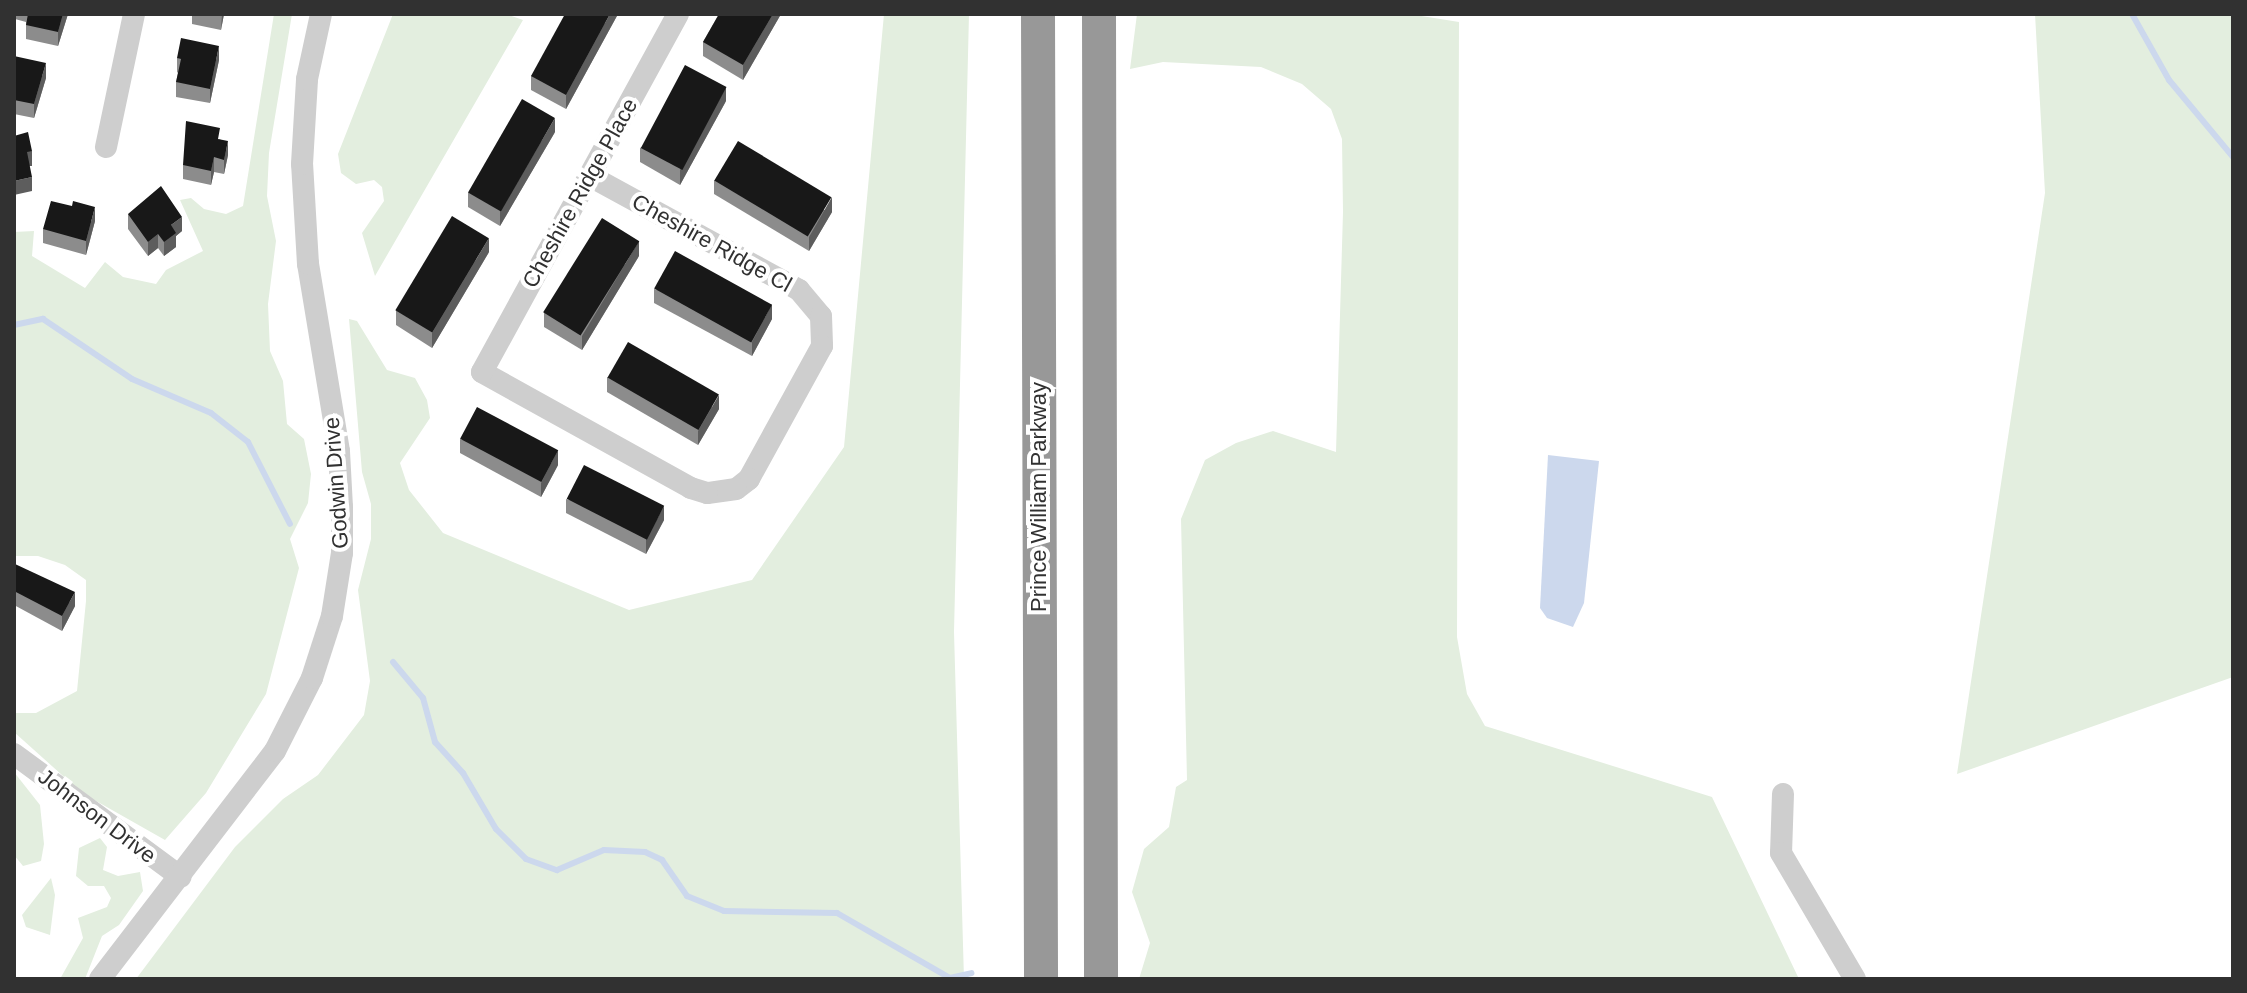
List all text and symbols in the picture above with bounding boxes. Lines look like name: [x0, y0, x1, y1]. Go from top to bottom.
street label: Cheshire Ridge Place: [517, 94, 643, 292]
street label: Cheshire Ridge Cl: [628, 188, 796, 298]
street label: Prince William Parkway: [1026, 382, 1052, 612]
street label: Godwin Drive: [318, 416, 354, 550]
street label: Johnson Drive: [33, 763, 161, 869]

